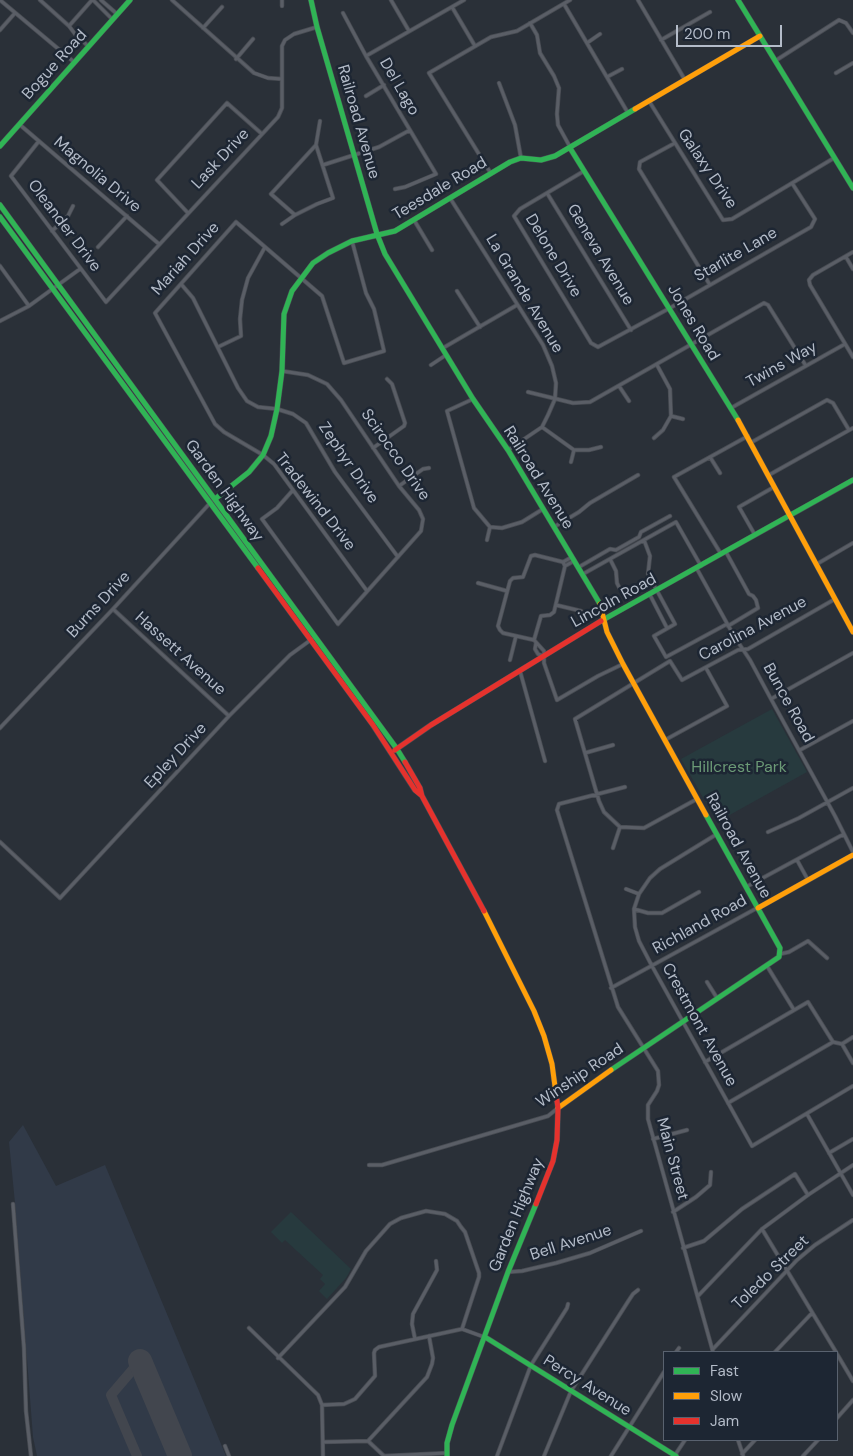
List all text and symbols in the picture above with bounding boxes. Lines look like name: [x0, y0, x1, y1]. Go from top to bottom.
scale bar: [678, 15, 784, 47]
text: 200 m: [684, 24, 730, 44]
street label: Bogue Road: [19, 26, 91, 104]
street label: Del Lago: [375, 55, 423, 119]
street label: Railroad Avenue: [333, 63, 383, 181]
street label: Lask Drive: [188, 125, 254, 193]
street label: Galaxy Drive: [673, 125, 741, 213]
street label: Magnolia Drive: [49, 133, 145, 217]
street label: Teesdale Road: [389, 153, 491, 225]
street label: Oleander Drive: [23, 176, 105, 276]
street label: Geneva Avenue: [562, 201, 638, 309]
street label: Delone Drive: [521, 211, 585, 301]
street label: Mariah Drive: [148, 218, 224, 300]
street label: Starlite Lane: [691, 224, 781, 286]
street label: La Grande Avenue: [481, 231, 567, 357]
street label: Jones Road: [663, 281, 723, 365]
street label: Twins Way: [743, 338, 821, 392]
street label: Scirocco Drive: [356, 406, 434, 504]
street label: Zephyr Drive: [314, 419, 382, 507]
street label: Railroad Avenue: [499, 423, 577, 533]
street label: Garden Highway: [181, 436, 267, 546]
street label: Tradewind Drive: [271, 449, 359, 555]
street label: Burns Drive: [63, 568, 135, 642]
street label: Lincoln Road: [568, 570, 660, 632]
street label: Carolina Avenue: [696, 593, 810, 665]
street label: Hassett Avenue: [131, 608, 229, 700]
street label: Bunce Road: [758, 660, 818, 746]
street label: Epley Drive: [141, 719, 211, 793]
park label: Hillcrest Park: [691, 758, 787, 778]
street label: Railroad Avenue: [701, 790, 775, 902]
street label: Richland Road: [650, 891, 750, 959]
street label: Crestmont Avenue: [657, 960, 741, 1090]
street label: Winship Road: [533, 1040, 627, 1112]
street label: Main Street: [652, 1116, 692, 1202]
street label: Garden Highway: [485, 1155, 549, 1275]
street label: Bell Avenue: [528, 1221, 614, 1265]
street label: Toledo Street: [729, 1232, 813, 1314]
street label: Percy Avenue: [539, 1351, 635, 1421]
legend: [663, 1351, 838, 1441]
text: Fast: [710, 1361, 739, 1381]
text: Slow: [710, 1386, 742, 1406]
text: Jam: [710, 1411, 739, 1431]

